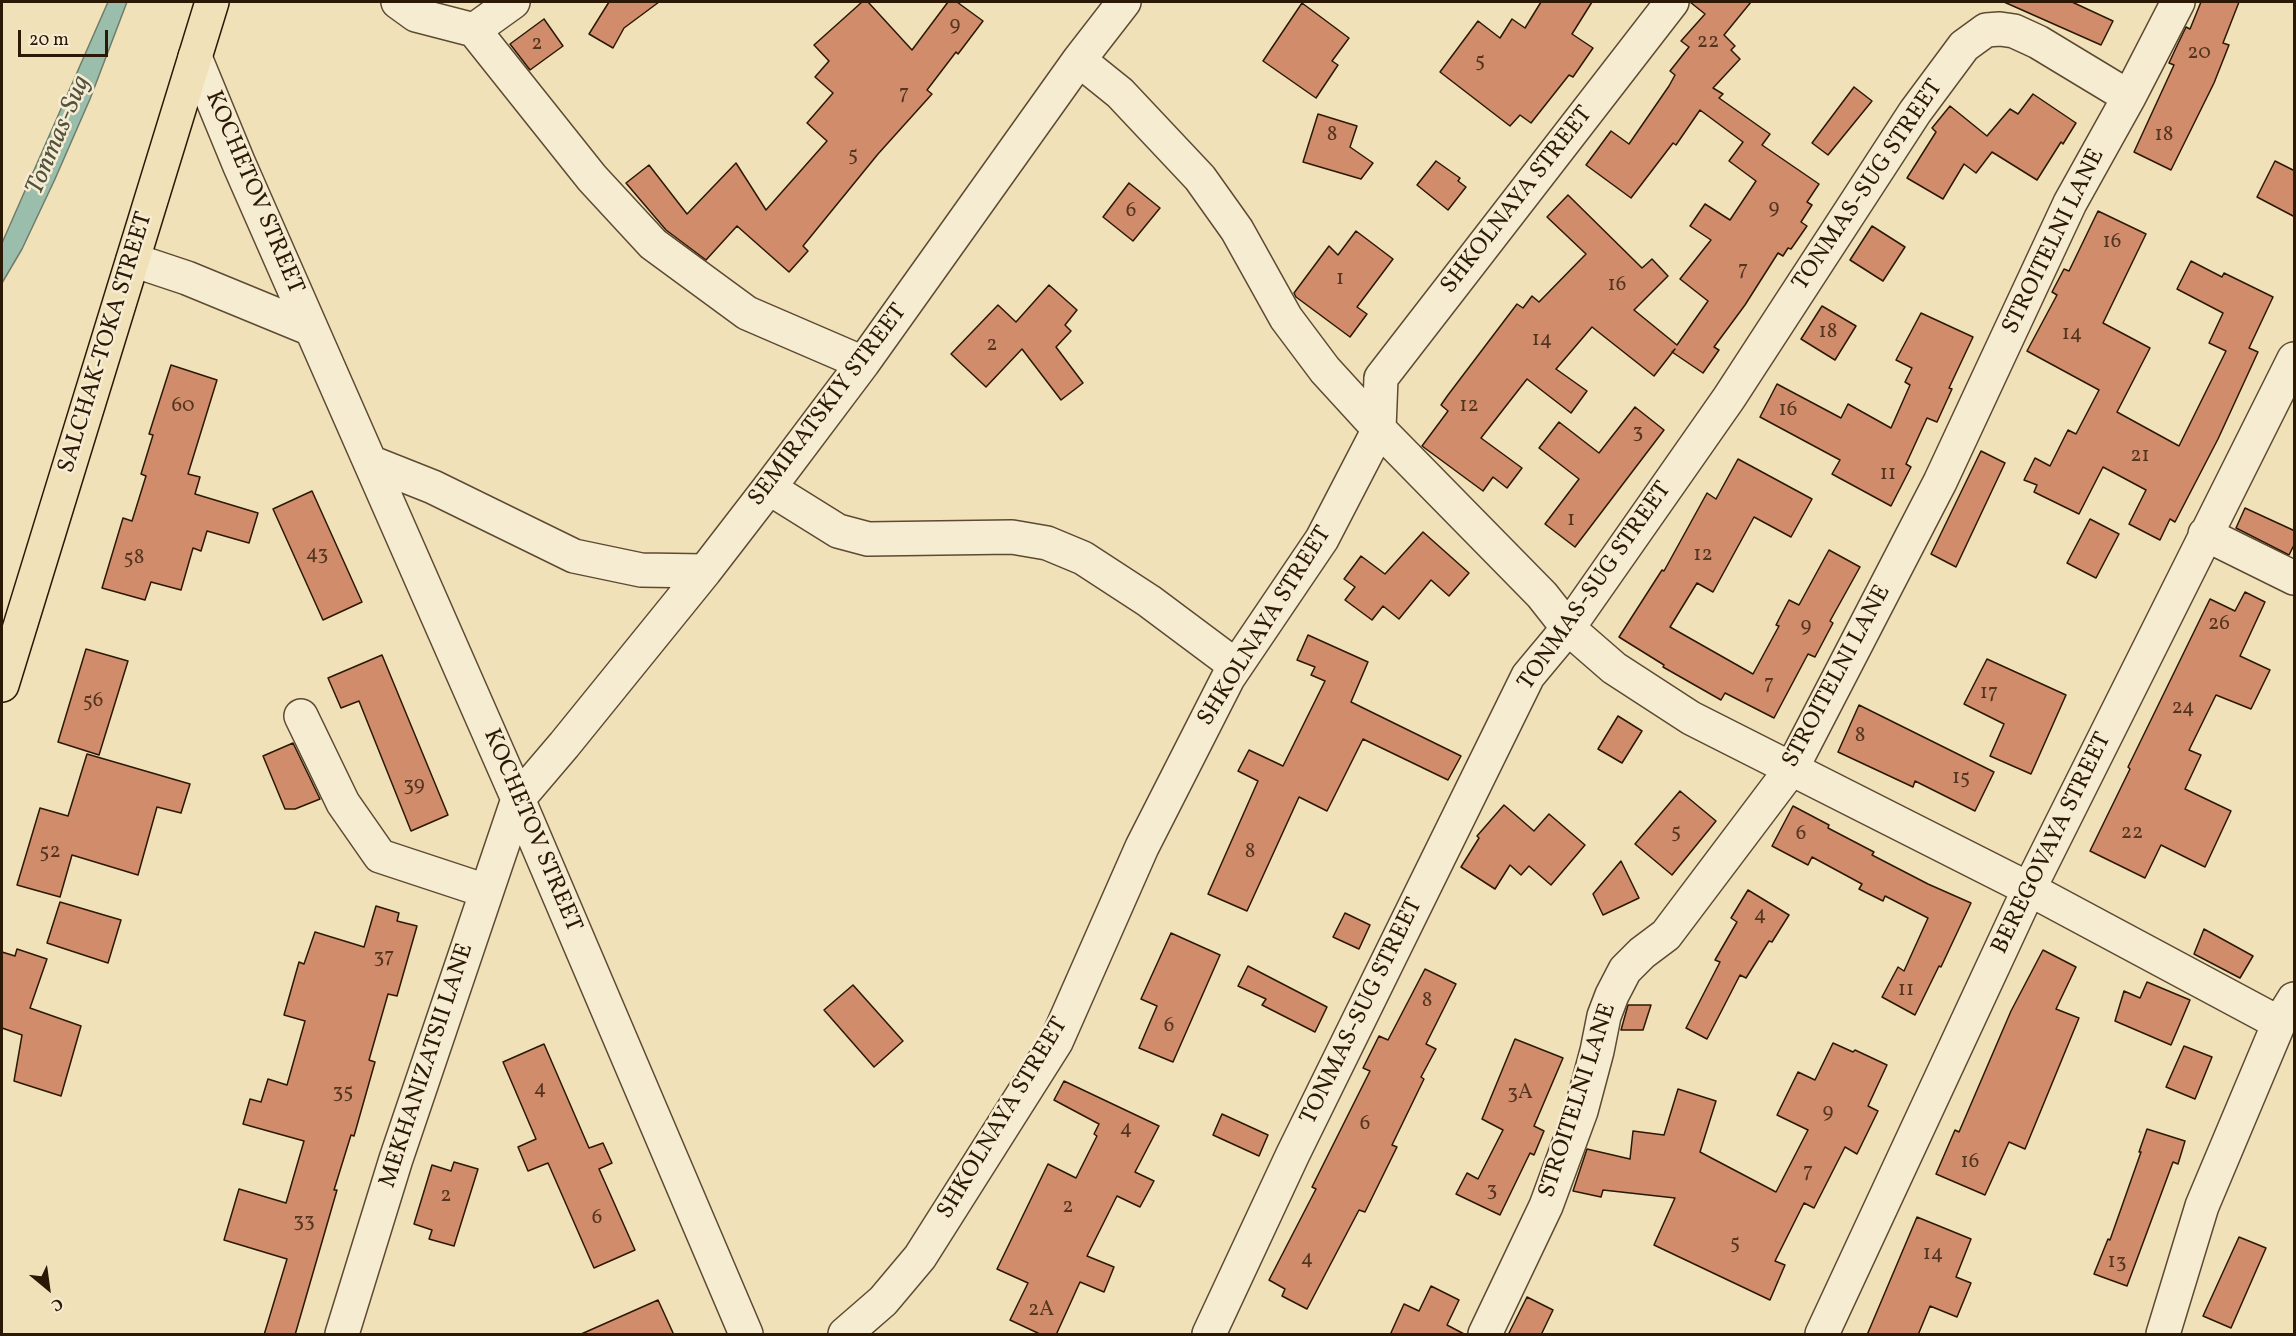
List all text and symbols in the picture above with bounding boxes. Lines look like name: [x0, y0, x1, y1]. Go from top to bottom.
house number: 9: [950, 13, 960, 39]
scale bar: [21, 18, 111, 56]
text: 20 m: [29, 28, 69, 53]
house number: 22: [1697, 30, 1719, 56]
house number: 2: [531, 32, 543, 58]
house number: 20: [2187, 41, 2211, 67]
house number: 5: [1475, 49, 1485, 75]
water label: Tonmas-Sug: [21, 72, 99, 200]
street label: TONMAS-SUG STREET: [1788, 75, 1950, 297]
house number: 7: [899, 82, 909, 108]
street label: KOCHETOV STREET: [197, 87, 309, 299]
street label: SHKOLNAYA STREET: [1436, 102, 1600, 300]
house number: 8: [1327, 123, 1337, 149]
house number: 18: [2155, 123, 2173, 149]
house number: 5: [848, 143, 858, 169]
street label: STROITELNI LANE: [1998, 145, 2112, 339]
house number: 9: [1769, 196, 1779, 222]
house number: 6: [1126, 199, 1136, 225]
street label: SALCHAK-TOKA STREET: [54, 209, 160, 477]
house number: 16: [2103, 230, 2121, 256]
house number: 7: [1738, 258, 1748, 284]
house number: 1: [1336, 267, 1344, 293]
house number: 16: [1608, 273, 1626, 299]
street label: SEMIRATSKIY STREET: [744, 299, 914, 513]
house number: 18: [1819, 320, 1837, 346]
house number: 14: [2062, 322, 2082, 348]
house number: 14: [1532, 328, 1552, 354]
house number: 2: [986, 333, 998, 359]
house number: 60: [171, 394, 195, 420]
house number: 12: [1459, 394, 1479, 420]
house number: 16: [1779, 398, 1797, 424]
house number: 3: [1633, 420, 1643, 446]
house number: 21: [2130, 444, 2150, 470]
house number: 11: [1880, 462, 1896, 488]
street label: TONMAS-SUG STREET: [1513, 477, 1679, 697]
house number: 1: [1567, 508, 1575, 534]
street label: SHKOLNAYA STREET: [1193, 522, 1339, 732]
house number: 43: [306, 542, 328, 568]
house number: 12: [1693, 543, 1713, 569]
house number: 58: [124, 546, 144, 572]
street label: STROITELNI LANE: [1778, 581, 1898, 773]
house number: 26: [2208, 612, 2230, 638]
house number: 9: [1801, 614, 1811, 640]
house number: 7: [1764, 672, 1774, 698]
house number: 17: [1980, 681, 1998, 707]
house number: 56: [83, 689, 103, 715]
house number: 24: [2171, 696, 2195, 722]
house number: 8: [1855, 724, 1865, 750]
street label: KOCHETOV STREET: [475, 725, 587, 937]
street label: BEREGOVAYA STREET: [1987, 729, 2119, 959]
house number: 15: [1952, 766, 1970, 792]
house number: 39: [403, 773, 425, 799]
house number: 5: [1671, 820, 1681, 846]
house number: 22: [2121, 821, 2143, 847]
house number: 6: [1796, 822, 1806, 848]
house number: 52: [39, 840, 61, 866]
house number: 8: [1245, 840, 1255, 866]
street label: TONMAS-SUG STREET: [1296, 894, 1430, 1130]
house number: 4: [1754, 903, 1766, 929]
street label: MEKHANIZATSII LANE: [375, 940, 481, 1192]
house number: 37: [374, 945, 394, 971]
house number: 11: [1898, 978, 1914, 1004]
house number: 8: [1422, 989, 1432, 1015]
street label: STROITELNI LANE: [1534, 1000, 1624, 1202]
street label: SHKOLNAYA STREET: [932, 1013, 1076, 1225]
house number: 6: [1164, 1014, 1174, 1040]
house number: 4: [534, 1077, 546, 1103]
house number: 35: [333, 1080, 353, 1106]
house number: 3А: [1507, 1081, 1533, 1107]
house number: 9: [1823, 1100, 1833, 1126]
house number: 6: [1360, 1112, 1370, 1138]
house number: 4: [1120, 1117, 1132, 1143]
house number: 16: [1961, 1150, 1979, 1176]
house number: 7: [1803, 1160, 1813, 1186]
house number: 3: [1487, 1178, 1497, 1204]
house number: 2: [440, 1184, 452, 1210]
house number: 2: [1062, 1195, 1074, 1221]
house number: 6: [592, 1206, 602, 1232]
house number: 33: [293, 1209, 315, 1235]
house number: 5: [1730, 1231, 1740, 1257]
house number: 14: [1923, 1242, 1943, 1268]
house number: 4: [1301, 1247, 1313, 1273]
house number: 13: [2108, 1250, 2126, 1276]
north arrow: [18, 1258, 78, 1318]
text: С: [47, 1292, 67, 1316]
house number: 2А: [1028, 1298, 1054, 1324]

